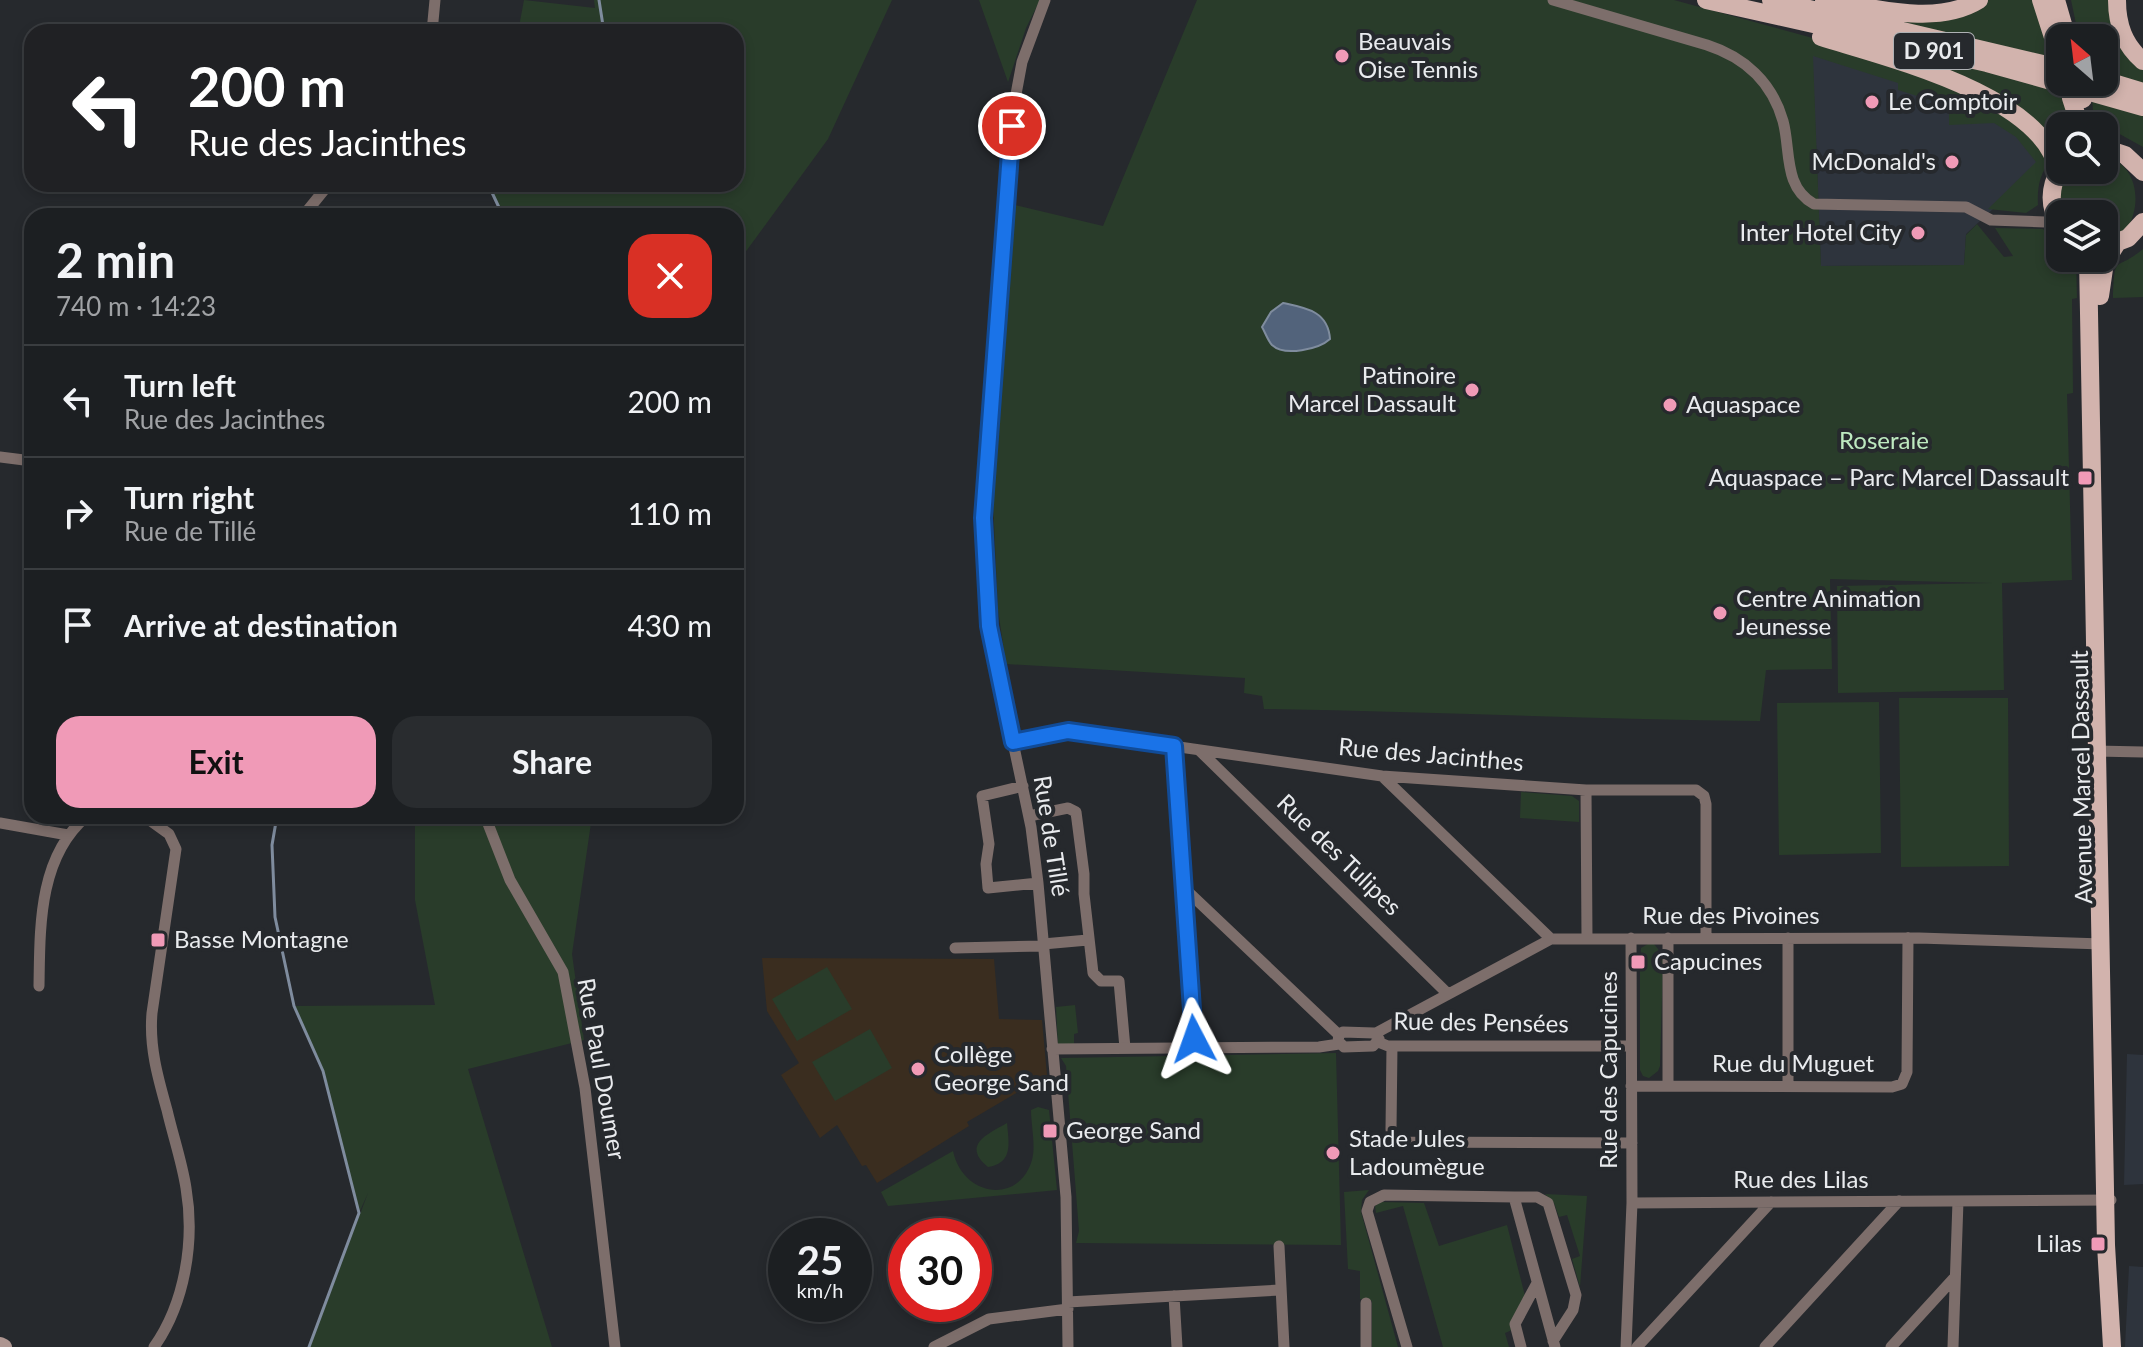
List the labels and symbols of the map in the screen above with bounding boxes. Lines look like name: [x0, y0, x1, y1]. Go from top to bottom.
north arrow: [2046, 24, 2118, 96]
place label: Beauvais Oise Tennis: [1358, 26, 1478, 83]
road number: D 901: [1894, 33, 1974, 69]
marker: Beauvais Oise Tennis: [1333, 47, 1351, 65]
place label: Le Comptoir: [1888, 86, 2018, 115]
pin: [978, 92, 1046, 160]
marker: Le Comptoir: [1863, 93, 1881, 111]
place label: McDonald's: [1812, 146, 1936, 175]
marker: McDonald's: [1943, 153, 1961, 171]
place label: Inter Hotel City: [1740, 217, 1903, 246]
marker: Inter Hotel City: [1909, 224, 1927, 242]
place label: Patinoire Marcel Dassault: [1288, 360, 1456, 417]
marker: Patinoire Marcel Dassault: [1463, 381, 1481, 399]
place label: Aquaspace: [1686, 389, 1800, 418]
marker: Aquaspace: [1661, 396, 1679, 414]
park label: Roseraie: [1839, 425, 1929, 454]
place label: Aquaspace – Parc Marcel Dassault: [1709, 462, 2069, 491]
marker: Aquaspace – Parc Marcel Dassault: [2076, 469, 2094, 487]
place label: Centre Animation Jeunesse: [1736, 583, 1921, 640]
marker: Centre Animation Jeunesse: [1711, 604, 1729, 622]
street label: Avenue Marcel Dassault: [2064, 650, 2097, 904]
street label: Rue des Jacinthes: [1337, 731, 1525, 776]
street label: Rue de Tillé: [1029, 773, 1076, 898]
street label: Rue des Tulipes: [1272, 787, 1408, 920]
street label: Rue des Pivoines: [1642, 900, 1820, 929]
place label: Basse Montagne: [174, 924, 349, 953]
marker: Basse Montagne: [149, 931, 167, 949]
place label: Capucines: [1654, 946, 1762, 975]
marker: Capucines: [1629, 953, 1647, 971]
street label: Rue des Capucines: [1593, 971, 1622, 1169]
street label: Rue Paul Doumer: [572, 976, 633, 1162]
position arrow: [1152, 997, 1236, 1081]
street label: Rue des Pensées: [1393, 1005, 1569, 1038]
place label: Collège George Sand: [934, 1039, 1069, 1096]
street label: Rue du Muguet: [1712, 1048, 1874, 1077]
marker: Collège George Sand: [909, 1060, 927, 1078]
place label: George Sand: [1066, 1115, 1201, 1144]
marker: George Sand: [1041, 1122, 1059, 1140]
place label: Stade Jules Ladoumègue: [1349, 1123, 1485, 1180]
marker: Stade Jules Ladoumègue: [1324, 1144, 1342, 1162]
street label: Rue des Lilas: [1733, 1164, 1869, 1193]
speed limit sign: 30: [888, 1218, 992, 1322]
place label: Lilas: [2036, 1228, 2082, 1257]
marker: Lilas: [2089, 1235, 2107, 1253]

